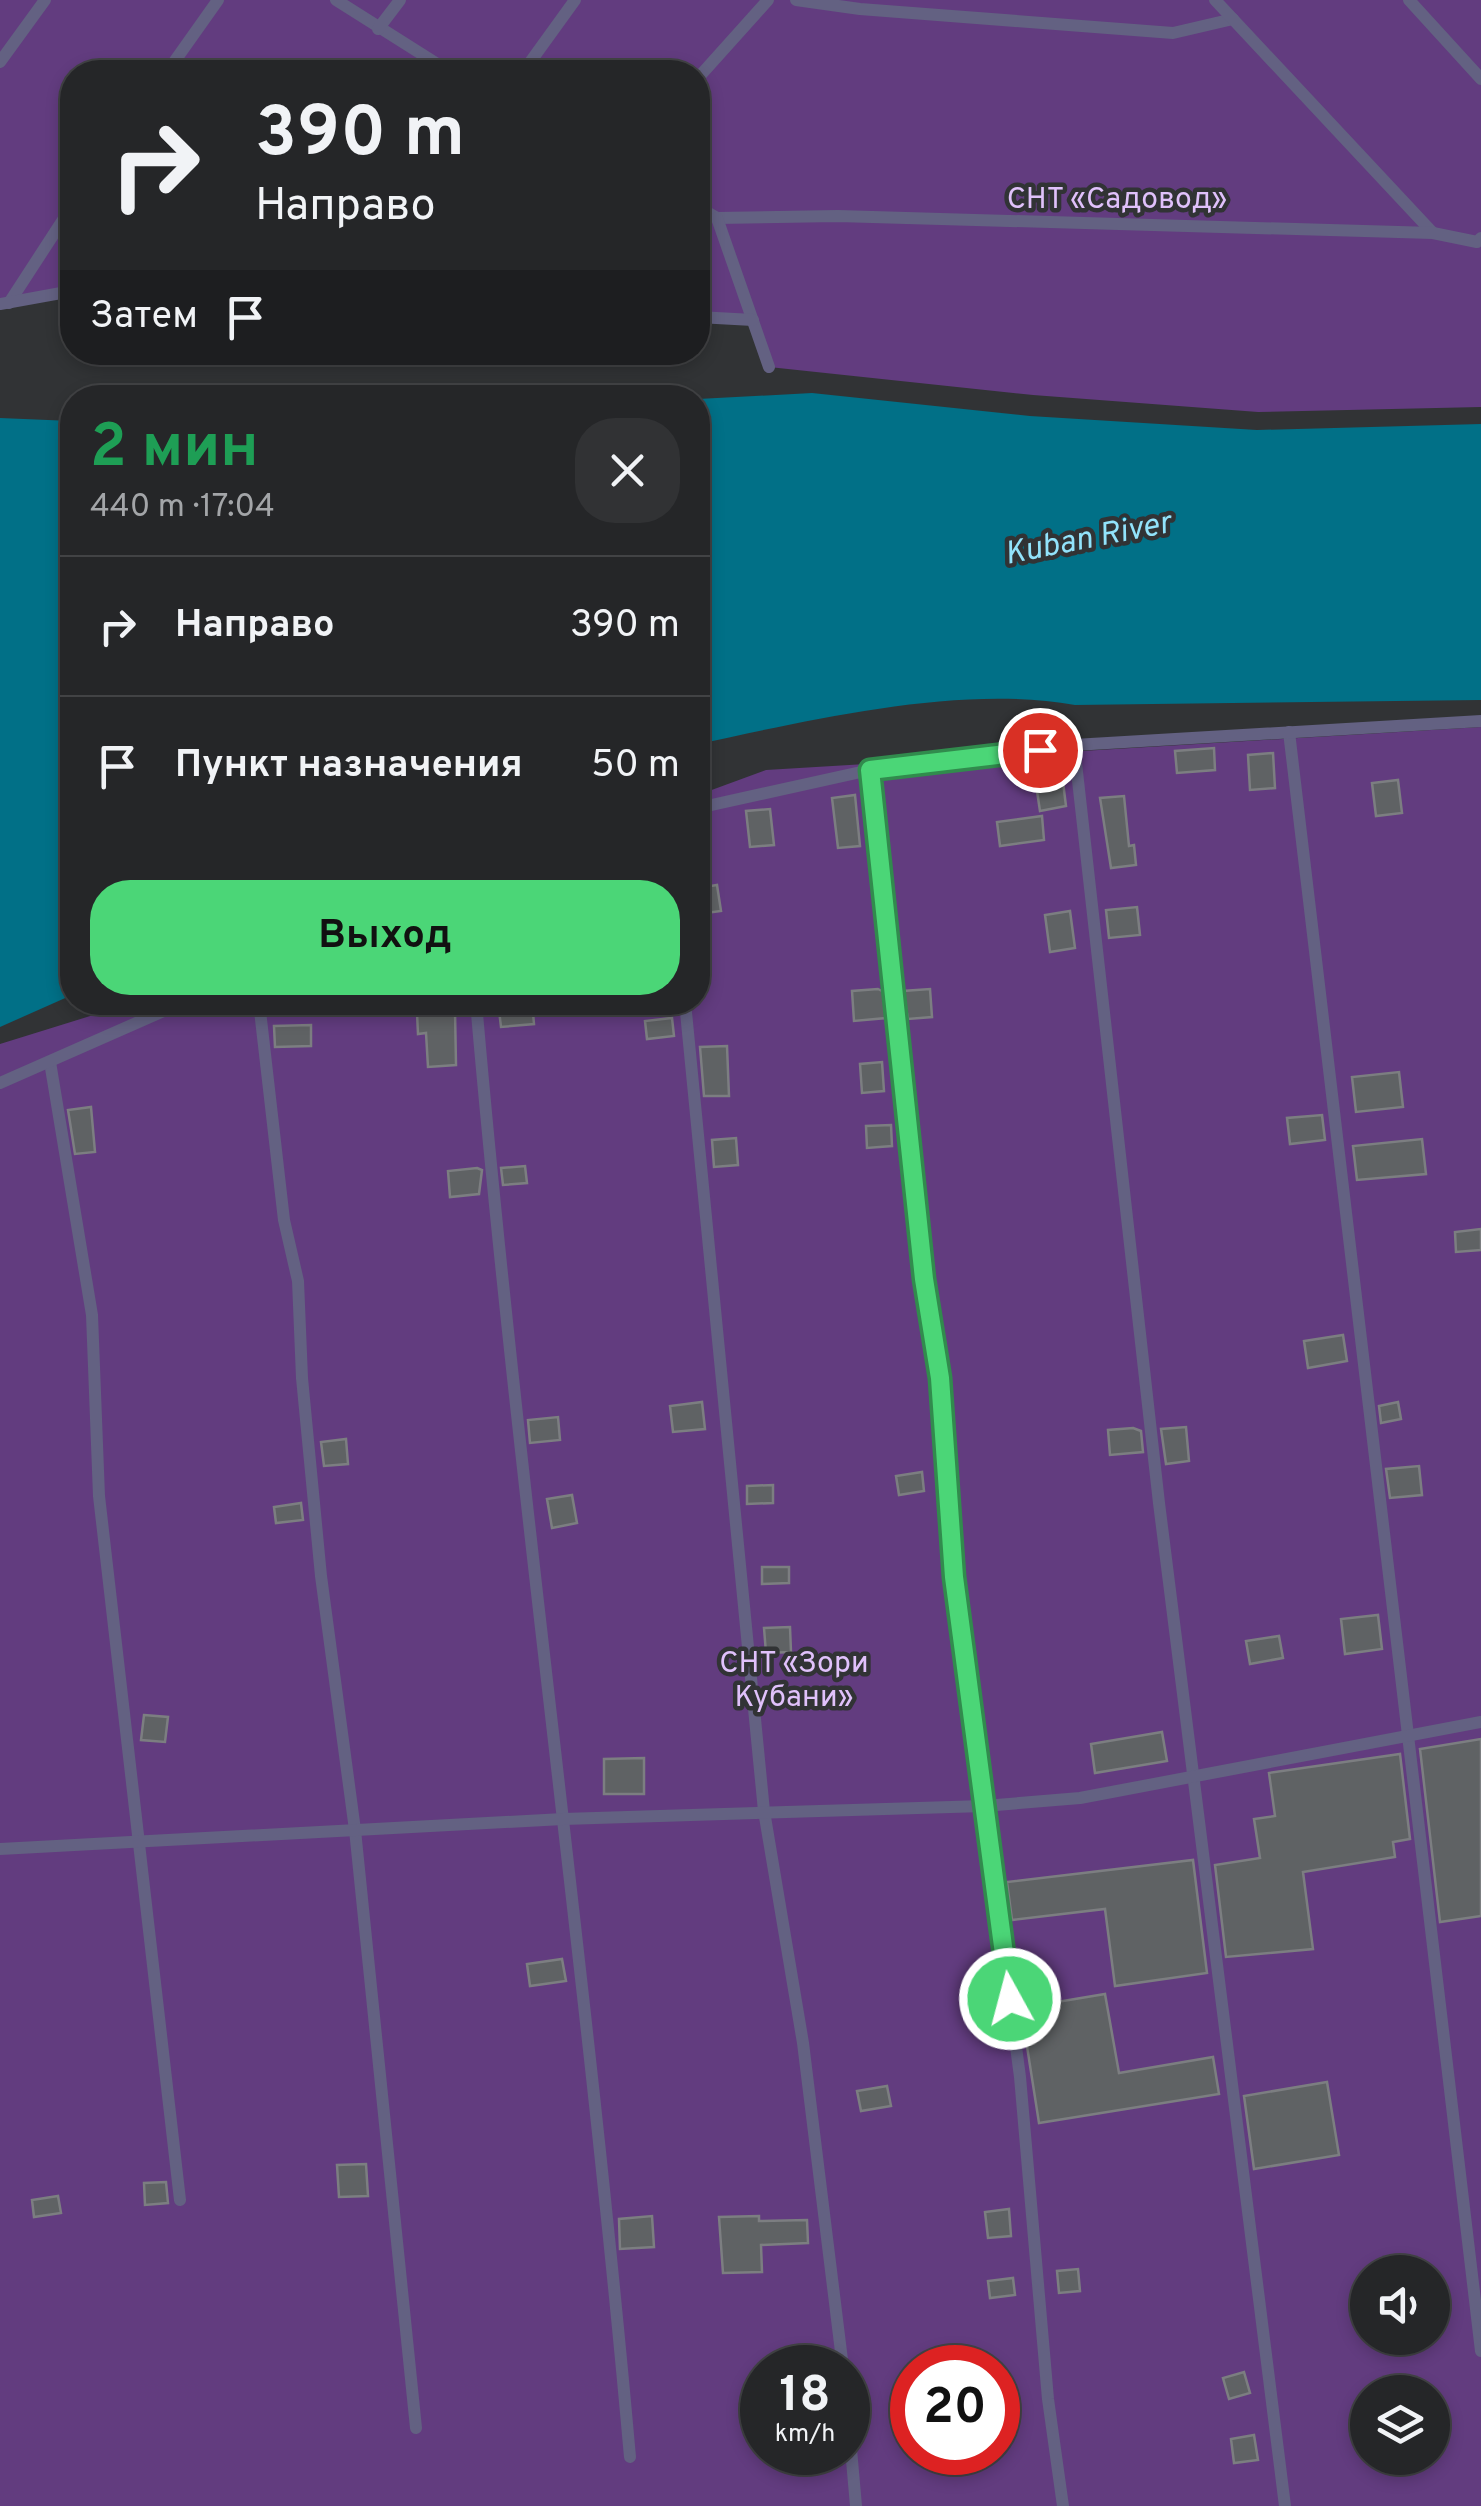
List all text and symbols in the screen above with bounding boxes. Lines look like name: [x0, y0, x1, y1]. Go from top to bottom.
text: 390 m: [255, 92, 465, 181]
icon: right: [90, 100, 220, 230]
text: Направо: [255, 179, 436, 236]
park label: СНТ «Садовод»: [1007, 182, 1227, 219]
icon: arrive: [218, 290, 273, 345]
text: Затем: [90, 293, 198, 342]
text: 2 мин: [90, 412, 259, 488]
button: close: [575, 418, 680, 523]
text: 440 m · 17:04: [90, 488, 275, 528]
water label: Kuban River: [1001, 504, 1177, 576]
icon: right: [90, 599, 145, 654]
text: Направо: [175, 602, 335, 651]
text: 390 m: [570, 602, 680, 651]
pin: [998, 708, 1083, 793]
icon: arrive: [1013, 723, 1068, 778]
icon: arrive: [90, 739, 145, 794]
text: Пункт назначения: [175, 742, 523, 791]
text: 50 m: [591, 742, 680, 791]
button: Выход: [90, 880, 680, 995]
park label: СНТ «Зори Кубани»: [719, 1646, 869, 1717]
position arrow: [958, 1947, 1062, 2051]
map controls: [1350, 2255, 1450, 2475]
button: sound: [1350, 2255, 1450, 2355]
speed limit sign: 20: [890, 2345, 1020, 2475]
text: 18: [779, 2366, 831, 2429]
button: layers: [1350, 2375, 1450, 2475]
text: km/h: [775, 2419, 835, 2451]

